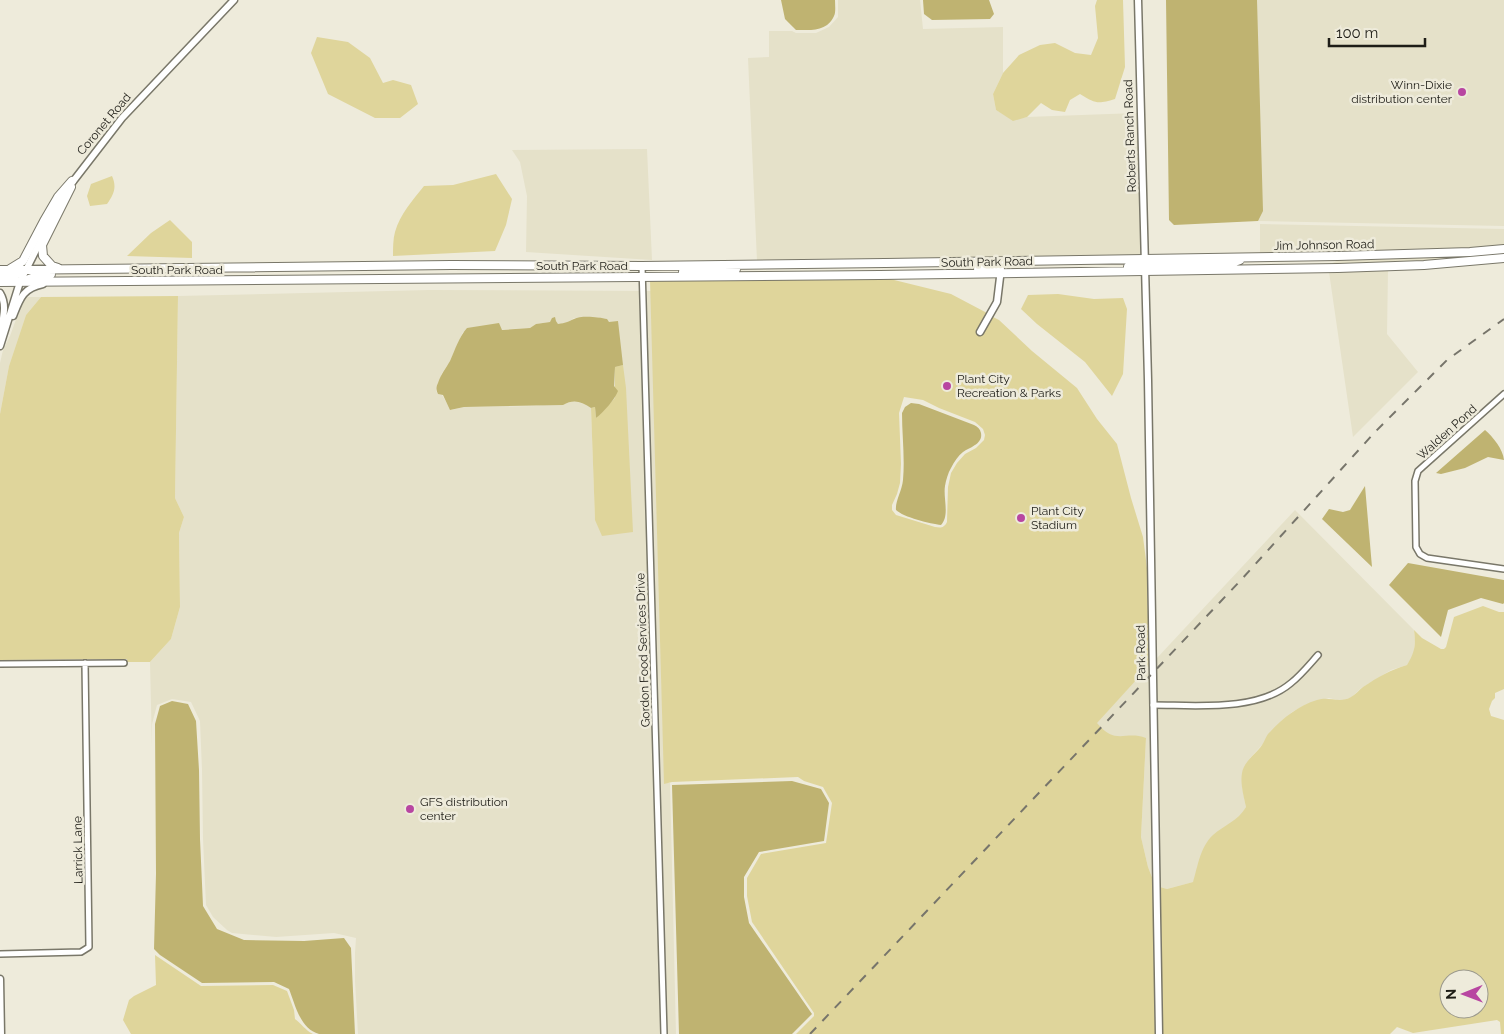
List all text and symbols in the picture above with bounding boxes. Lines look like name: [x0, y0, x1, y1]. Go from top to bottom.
scale bar: [1329, 15, 1425, 47]
text: 100 m: [1336, 24, 1378, 42]
place label: Winn-Dixie distribution center: [1351, 78, 1453, 106]
street label: Roberts Ranch Road: [1121, 79, 1139, 193]
marker: Winn-Dixie distribution center: [1456, 86, 1468, 98]
street label: Coronet Road: [74, 90, 134, 158]
street label: Jim Johnson Road: [1274, 237, 1374, 253]
street label: South Park Road: [941, 254, 1033, 270]
street label: South Park Road: [536, 259, 628, 273]
street label: South Park Road: [131, 263, 223, 277]
place label: Plant City Recreation & Parks: [957, 372, 1061, 400]
marker: Plant City Recreation & Parks: [941, 380, 953, 392]
street label: Walden Pond: [1414, 402, 1480, 462]
place label: Plant City Stadium: [1031, 504, 1084, 532]
marker: Plant City Stadium: [1015, 512, 1027, 524]
street label: Gordon Food Services Drive: [633, 573, 653, 727]
street label: Park Road: [1134, 625, 1148, 681]
place label: GFS distribution center: [420, 795, 508, 823]
marker: GFS distribution center: [404, 803, 416, 815]
street label: Larrick Lane: [70, 816, 86, 884]
north arrow: [1439, 969, 1489, 1019]
text: N: [1443, 989, 1459, 1000]

